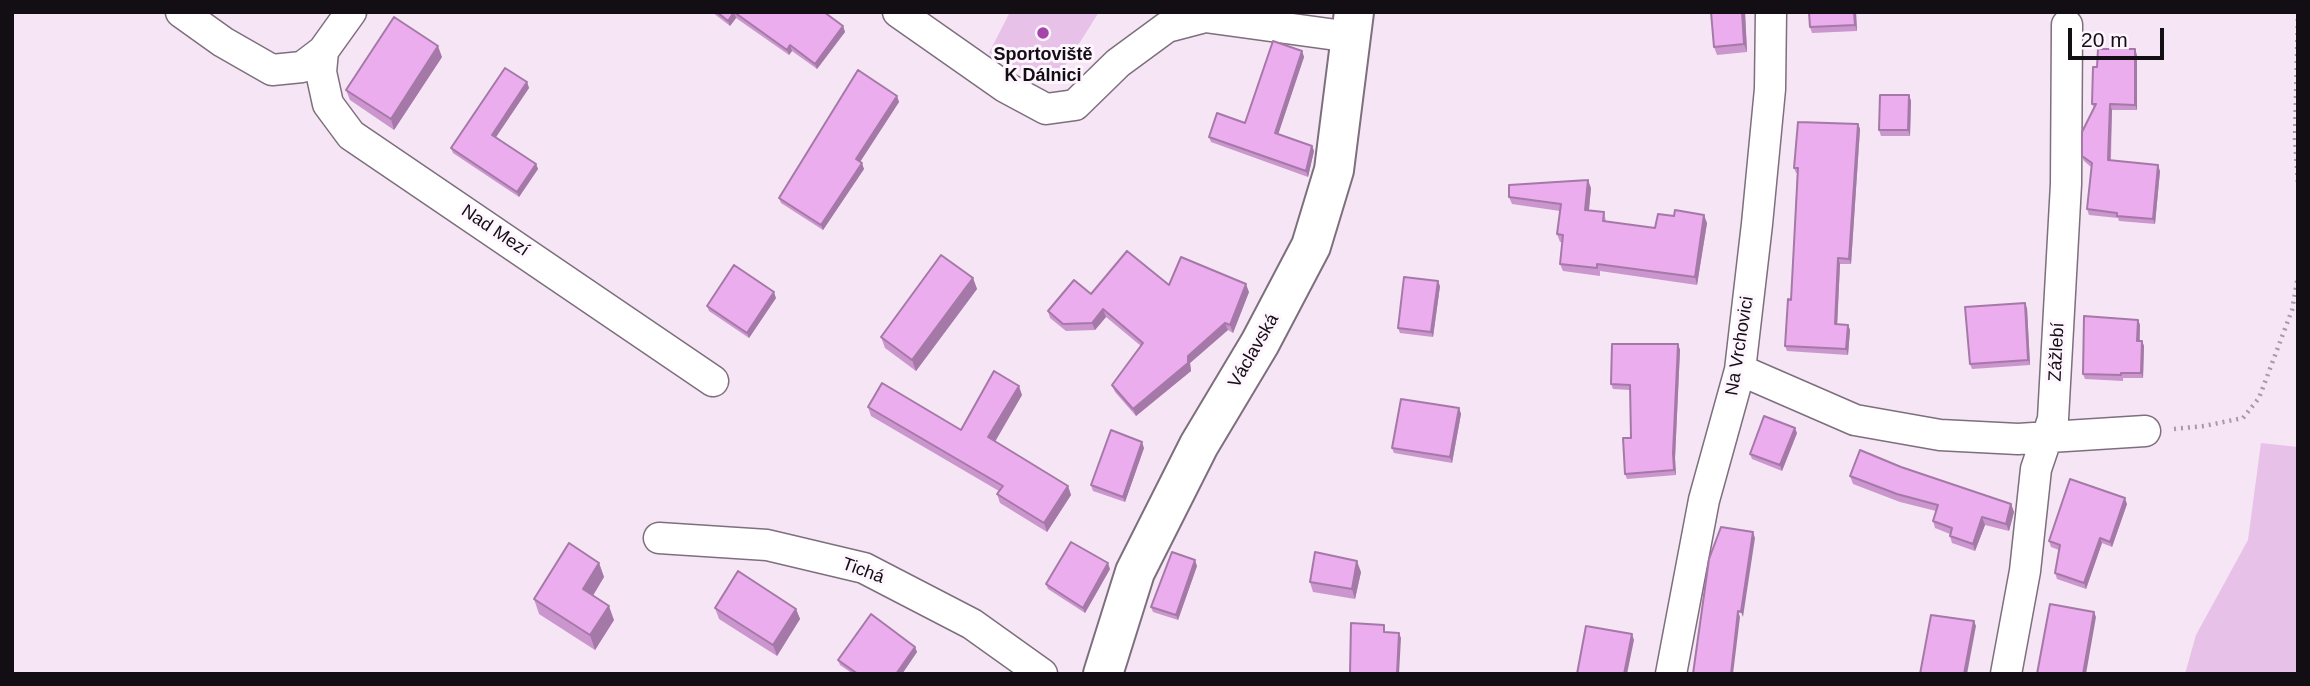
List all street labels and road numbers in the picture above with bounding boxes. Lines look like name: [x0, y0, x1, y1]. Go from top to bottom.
street label: Nad Mezí: [457, 201, 533, 261]
street label: Na Vrchovici: [1721, 295, 1759, 397]
street label: Václavská: [1224, 310, 1284, 392]
street label: Zážlebí: [2045, 322, 2069, 382]
street label: Tichá: [839, 553, 887, 589]

